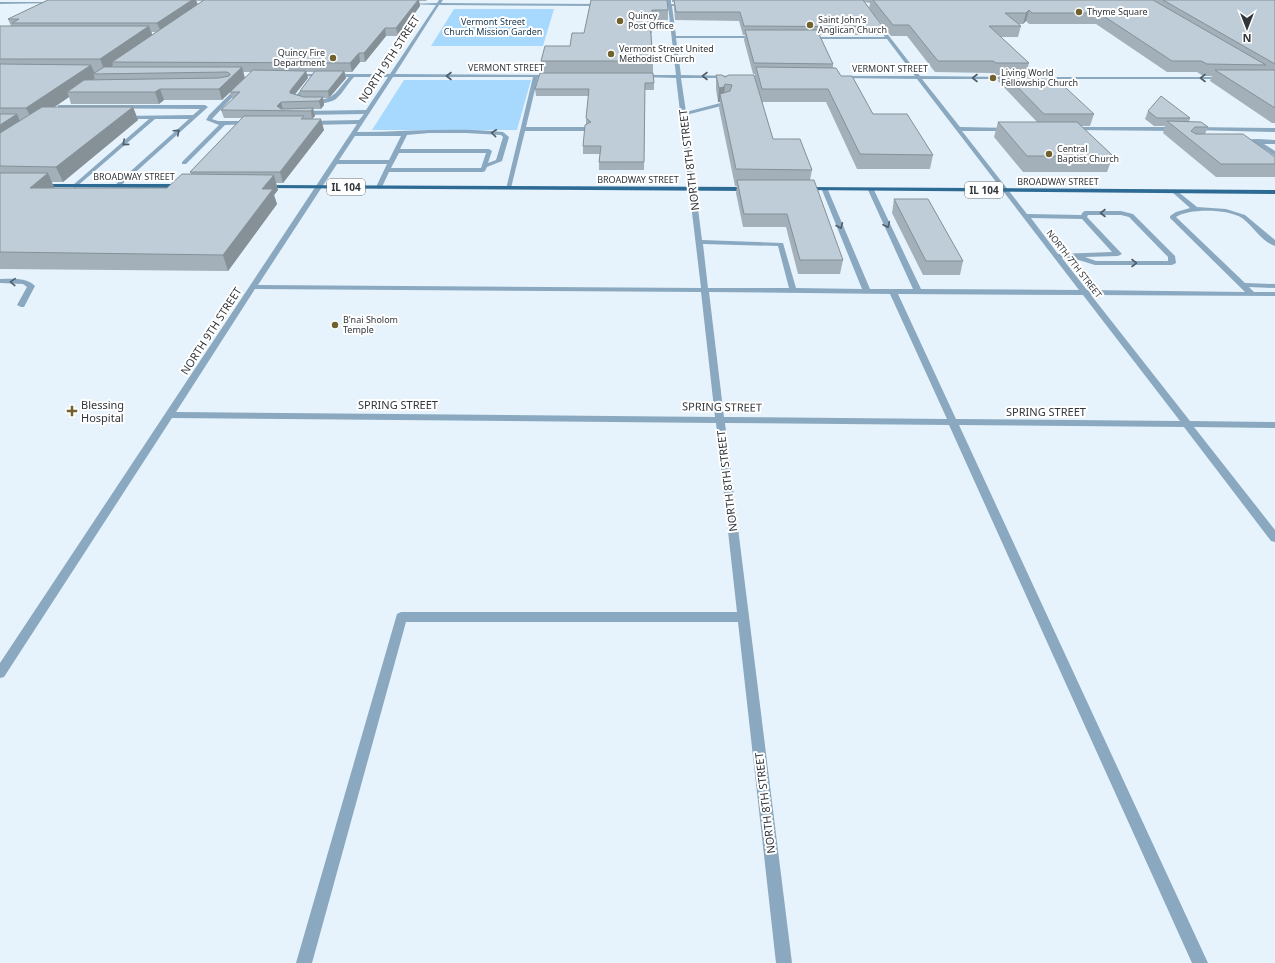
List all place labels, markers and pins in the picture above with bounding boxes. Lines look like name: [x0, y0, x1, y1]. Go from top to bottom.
place label: Thyme Square: [1087, 5, 1148, 18]
marker: Thyme Square: [1074, 7, 1084, 17]
place label: Quincy Post Office: [628, 9, 674, 32]
place label: Saint John's Anglican Church: [818, 13, 887, 36]
marker: Quincy Post Office: [615, 16, 625, 26]
marker: Saint John's Anglican Church: [805, 20, 815, 30]
place label: Vermont Street United Methodist Church: [619, 42, 714, 65]
place label: Quincy Fire Department: [274, 46, 326, 69]
marker: Vermont Street United Methodist Church: [606, 49, 616, 59]
marker: Quincy Fire Department: [328, 53, 338, 63]
place label: Living World Fellowship Church: [1001, 66, 1078, 89]
marker: Living World Fellowship Church: [988, 73, 998, 83]
place label: Central Baptist Church: [1057, 142, 1119, 165]
marker: Central Baptist Church: [1044, 149, 1054, 159]
place label: B'nai Sholom Temple: [343, 313, 398, 336]
marker: B'nai Sholom Temple: [330, 320, 340, 330]
place label: Blessing Hospital: [81, 397, 124, 425]
marker: Blessing Hospital: [66, 405, 78, 417]

